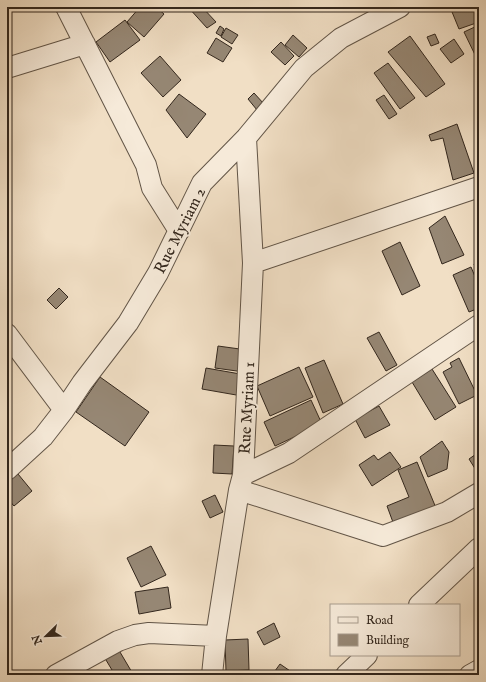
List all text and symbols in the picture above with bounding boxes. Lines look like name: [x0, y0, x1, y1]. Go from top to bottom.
street label: Rue Myriam 2: [150, 184, 211, 277]
street label: Rue Myriam 1: [236, 361, 260, 455]
legend: [330, 604, 460, 656]
text: Road: [366, 613, 394, 628]
north arrow: [26, 616, 66, 656]
text: N: [29, 632, 46, 648]
text: Building: [366, 633, 410, 648]

